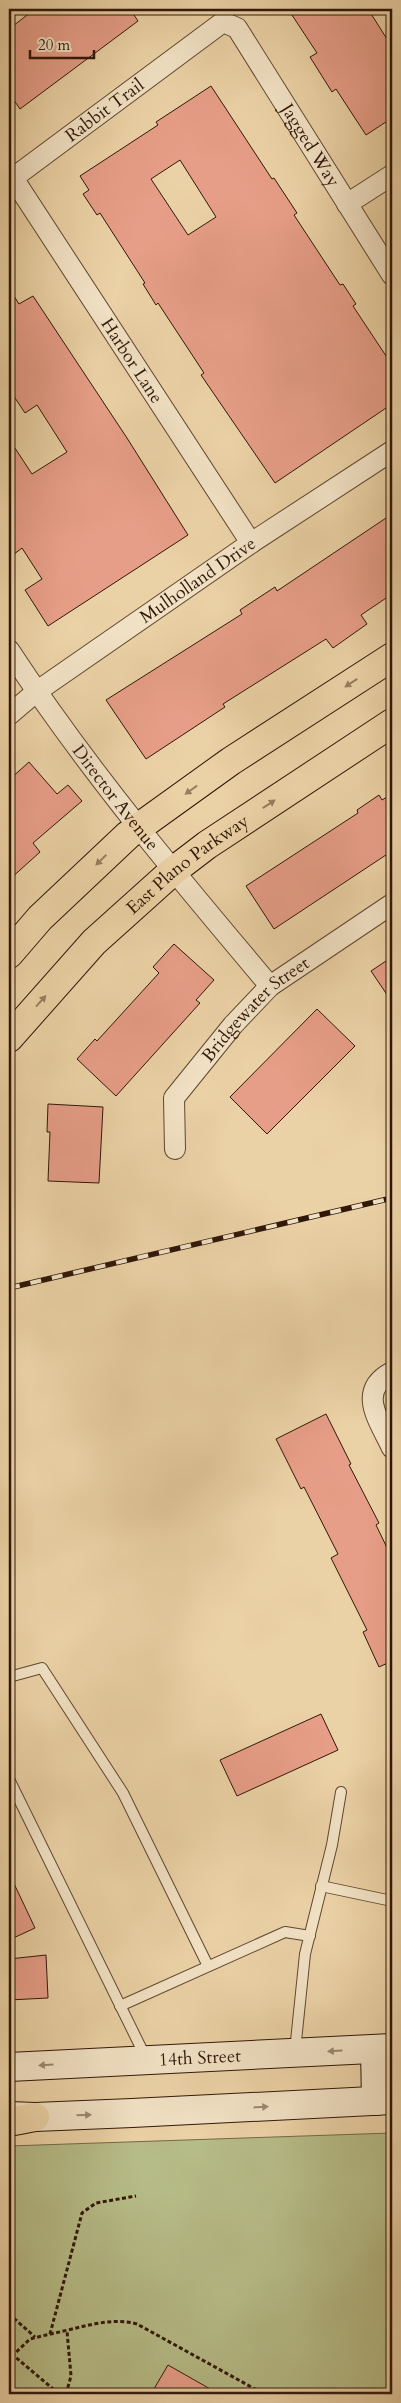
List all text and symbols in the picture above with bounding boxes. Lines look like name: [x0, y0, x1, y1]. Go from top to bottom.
scale bar: [30, 28, 94, 60]
text: 20 m: [38, 35, 70, 55]
street label: Rabbit Trail: [60, 72, 149, 148]
street label: Jagged Way: [273, 96, 346, 192]
street label: Harbor Lane: [95, 313, 169, 408]
street label: Mulholland Drive: [134, 531, 261, 629]
one-way arrow: [345, 678, 358, 688]
street label: Director Avenue: [67, 739, 165, 856]
one-way arrow: [184, 785, 198, 795]
one-way arrow: [262, 799, 275, 809]
street label: East Plano Parkway: [121, 808, 254, 920]
one-way arrow: [95, 854, 107, 866]
street label: Bridgewater Street: [196, 951, 314, 1067]
one-way arrow: [35, 996, 47, 1008]
street label: 14th Street: [158, 2043, 242, 2072]
one-way arrow: [327, 2047, 343, 2055]
one-way arrow: [37, 2062, 53, 2070]
one-way arrow: [253, 2102, 269, 2110]
one-way arrow: [76, 2111, 92, 2119]

